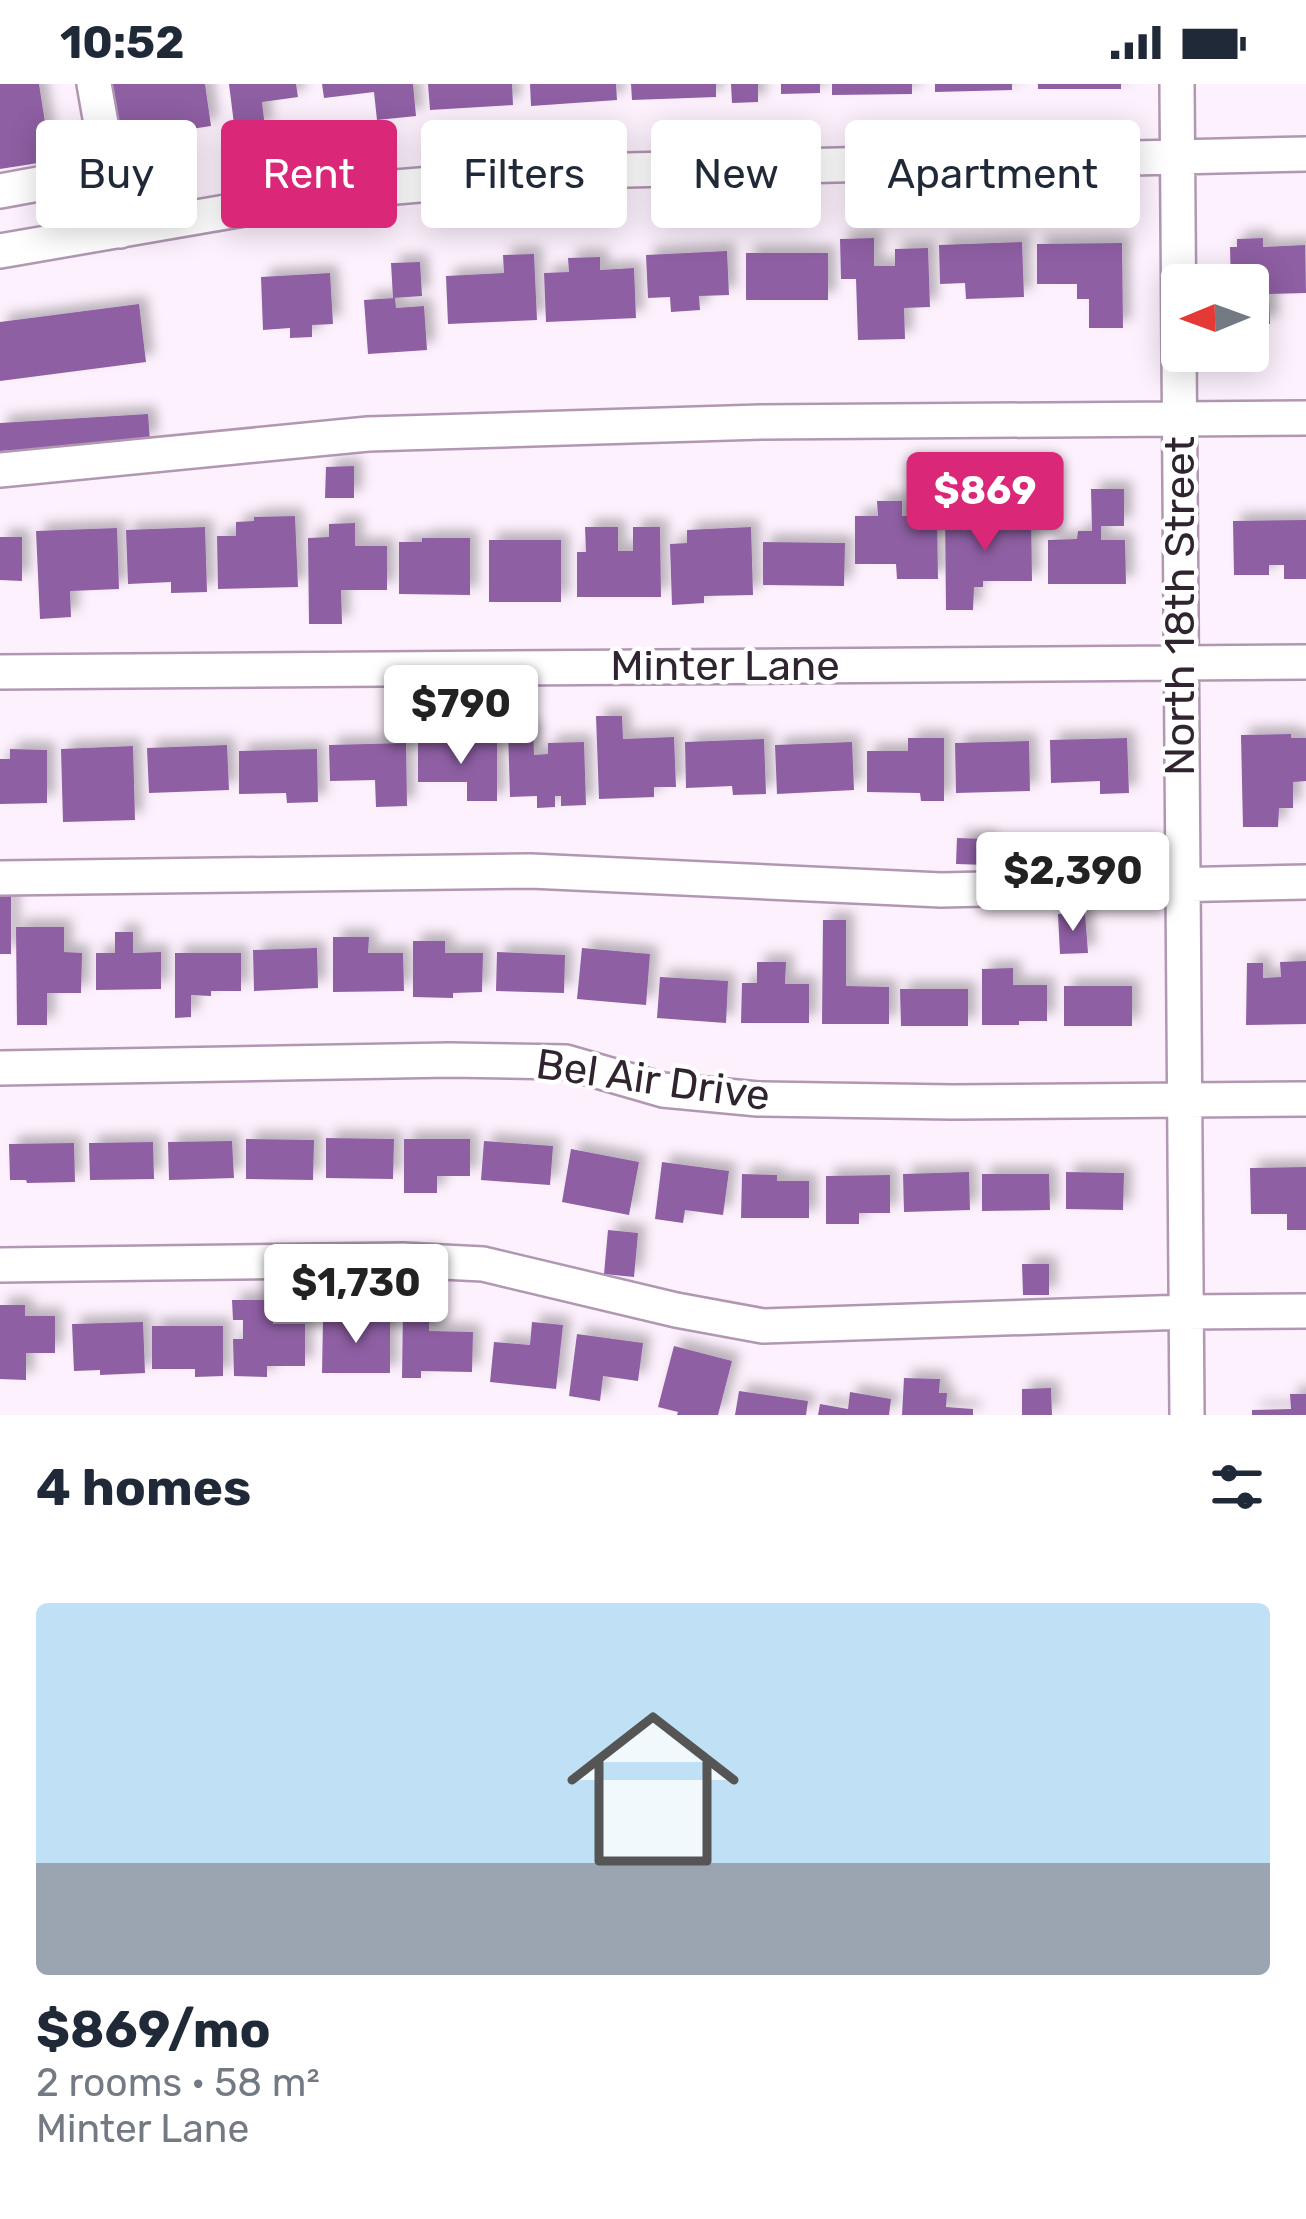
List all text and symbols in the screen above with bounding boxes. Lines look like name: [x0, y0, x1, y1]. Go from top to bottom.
text: 10:52: [60, 16, 184, 69]
chip: Buy: [36, 120, 197, 228]
chip: Rent: [221, 120, 397, 228]
chip: Filters: [421, 120, 627, 228]
chip: New: [651, 120, 821, 228]
chip: Apartment: [845, 120, 1140, 228]
north arrow: [1161, 264, 1269, 372]
map controls: [1161, 264, 1269, 372]
street label: North 18th Street: [1155, 436, 1205, 776]
pin: $869: [914, 452, 1056, 554]
text: $869: [934, 468, 1036, 514]
street label: Minter Lane: [610, 641, 840, 691]
pin: $790: [390, 665, 532, 767]
text: $790: [411, 681, 511, 727]
pin: $2,390: [975, 832, 1171, 934]
text: $2,390: [1003, 848, 1143, 894]
street label: Bel Air Drive: [533, 1039, 773, 1121]
pin: $1,730: [258, 1244, 454, 1346]
text: $1,730: [291, 1260, 421, 1306]
icon: filters: [1204, 1454, 1270, 1520]
text: 4 homes: [36, 1457, 251, 1518]
icon: home: [545, 1681, 761, 1897]
text: $869/mo: [36, 1999, 271, 2060]
text: 2 rooms · 58 m²: [36, 2060, 320, 2106]
text: Minter Lane: [36, 2106, 249, 2152]

